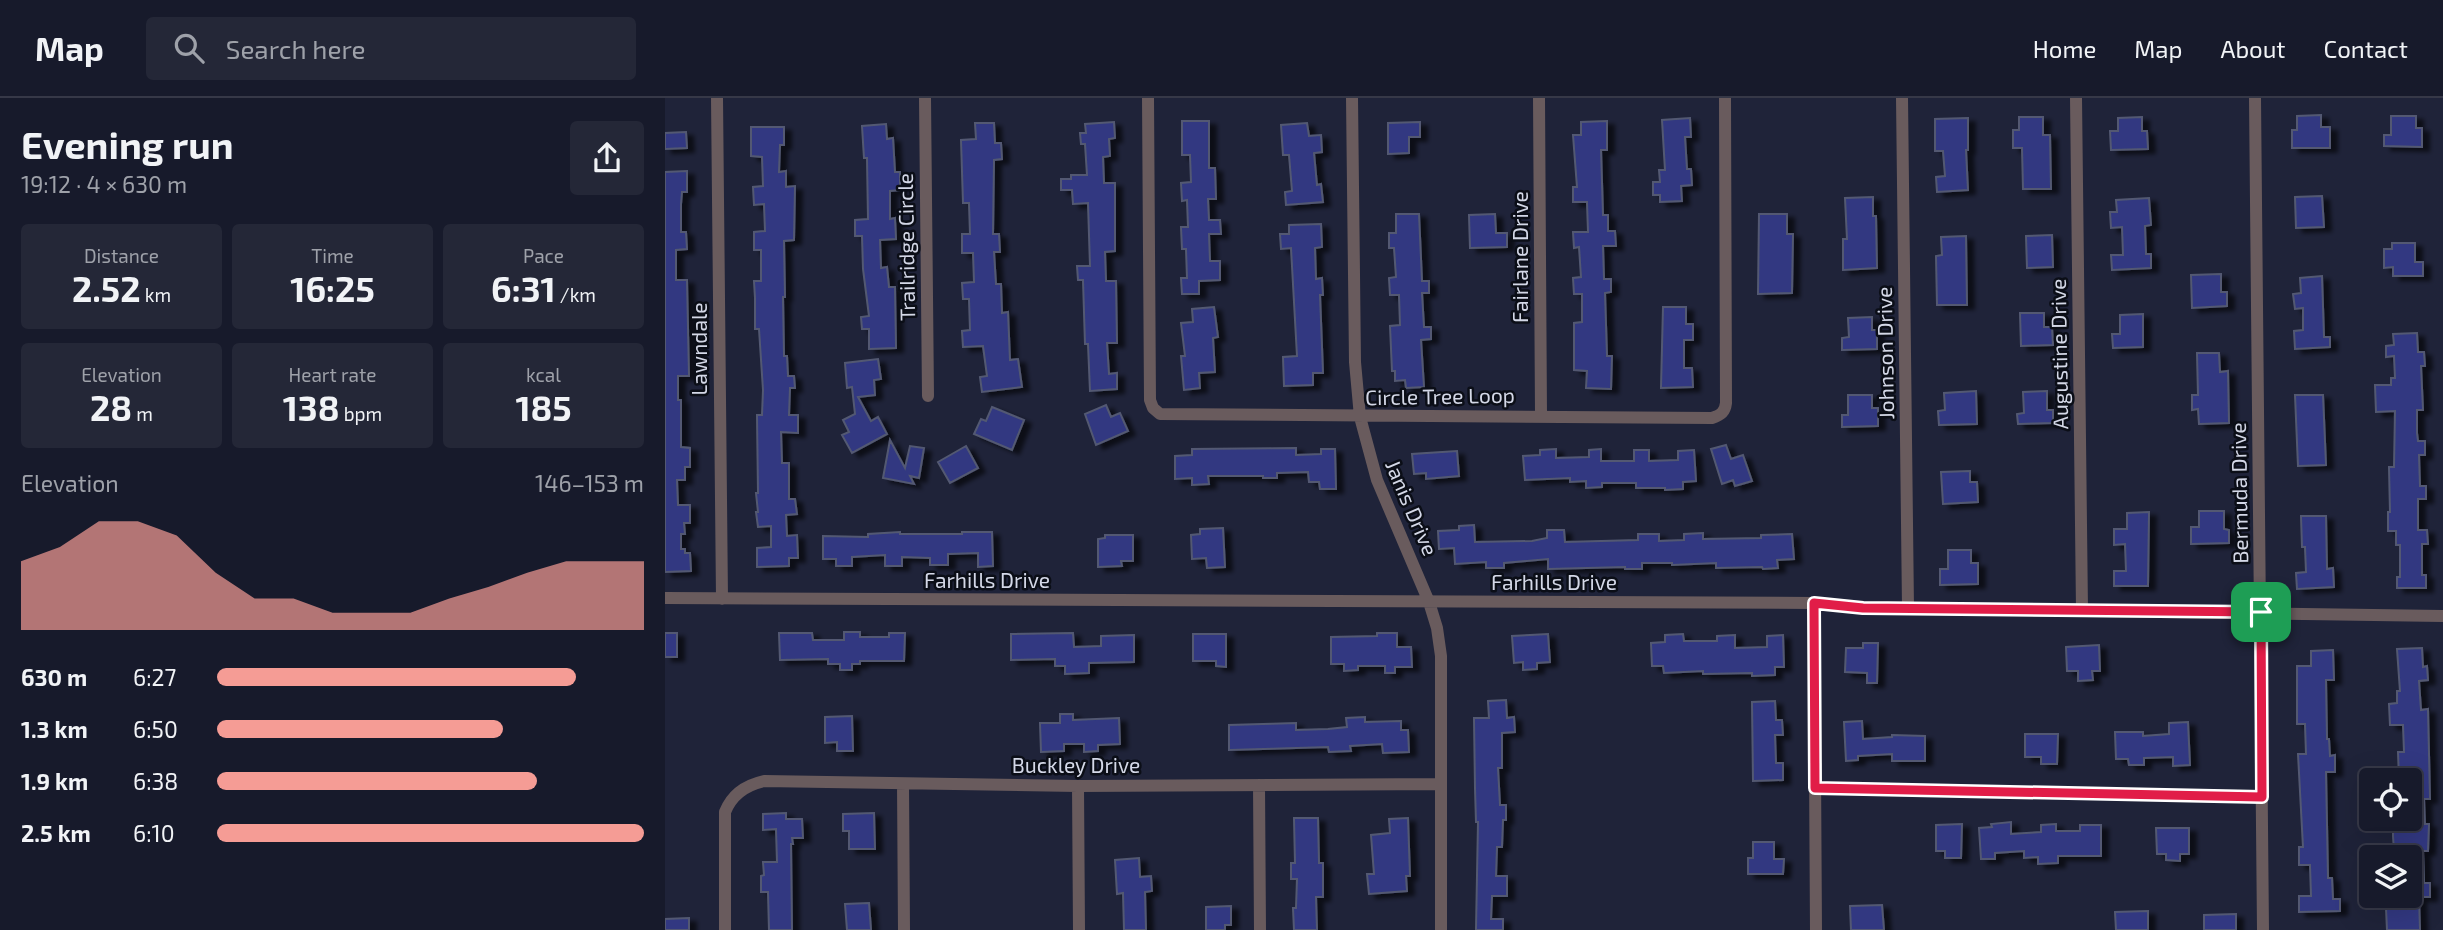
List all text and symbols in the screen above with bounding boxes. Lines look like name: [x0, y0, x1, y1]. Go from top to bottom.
search box: [146, 17, 636, 80]
text: Map: [35, 28, 104, 68]
icon: search: [170, 29, 208, 67]
text: Search here: [226, 33, 365, 64]
text: Home: [2033, 34, 2096, 63]
text: Map: [2134, 34, 2182, 63]
text: About: [2220, 34, 2286, 63]
text: Contact: [2324, 34, 2408, 63]
text: Evening run: [21, 121, 234, 167]
button: share: [570, 121, 644, 195]
text: 19:12 · 4 × 630 m: [21, 170, 187, 198]
street label: Trailridge Circle: [892, 173, 919, 321]
street label: Fairlane Drive: [1507, 191, 1532, 323]
text: Distance: [84, 244, 159, 267]
text: Time: [311, 244, 354, 267]
text: Pace: [523, 244, 564, 267]
text: 2.52: [72, 267, 140, 309]
text: 16:25: [290, 267, 375, 309]
text: 6:31: [491, 267, 556, 309]
street label: Augustine Drive: [2045, 279, 2072, 430]
text: km: [140, 283, 171, 306]
text: /km: [556, 283, 596, 306]
street label: Johnson Drive: [1871, 286, 1898, 420]
street label: Lawndale: [686, 303, 711, 395]
text: Elevation: [81, 363, 162, 386]
text: Heart rate: [289, 363, 376, 386]
text: kcal: [526, 363, 561, 386]
street label: Circle Tree Loop: [1365, 382, 1515, 409]
text: 28: [90, 386, 132, 428]
text: 138: [283, 386, 340, 428]
text: 185: [515, 386, 572, 428]
text: m: [132, 402, 153, 425]
text: bpm: [340, 402, 382, 425]
street label: Bermuda Drive: [2225, 422, 2252, 564]
street label: Janis Drive: [1381, 456, 1444, 559]
text: Elevation: [21, 469, 119, 497]
text: 146–153 m: [535, 469, 644, 497]
street label: Farhills Drive: [924, 567, 1050, 592]
street label: Farhills Drive: [1491, 569, 1617, 594]
pin: [2231, 582, 2291, 642]
icon: arrive: [2242, 593, 2280, 631]
text: 630 m: [21, 663, 87, 691]
text: 6:27: [133, 663, 176, 691]
text: 1.3 km: [21, 715, 88, 743]
text: 6:50: [133, 715, 178, 743]
street label: Buckley Drive: [1012, 752, 1140, 777]
text: 1.9 km: [21, 767, 88, 795]
text: 6:38: [133, 767, 178, 795]
map controls: [2359, 768, 2422, 908]
button: locate: [2359, 768, 2422, 831]
text: 2.5 km: [21, 819, 91, 847]
text: 6:10: [133, 819, 175, 847]
button: layers: [2359, 845, 2422, 908]

